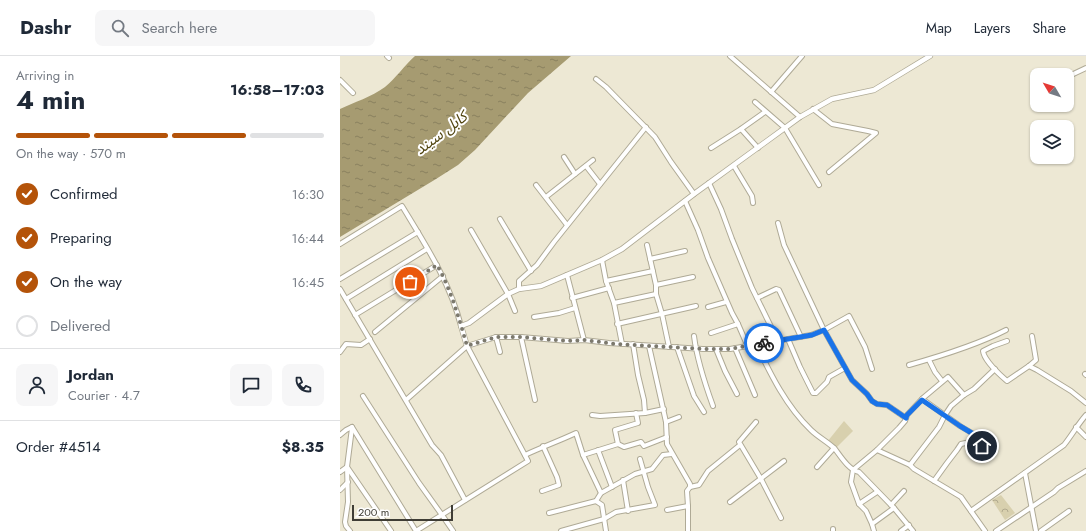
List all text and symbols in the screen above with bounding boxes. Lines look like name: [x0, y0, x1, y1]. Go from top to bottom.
search box: [95, 10, 375, 46]
text: Dashr: [20, 14, 71, 41]
icon: search: [109, 17, 131, 39]
text: Search here: [141, 17, 217, 39]
text: Map: [926, 18, 952, 38]
text: Layers: [974, 18, 1010, 38]
text: Share: [1032, 18, 1066, 38]
text: Arriving in: [16, 66, 74, 85]
north arrow: [1030, 68, 1074, 112]
map controls: [1030, 68, 1074, 164]
text: 16:58–17:03: [230, 79, 324, 101]
text: 4 min: [16, 81, 85, 119]
water label: کابل سيند: [410, 104, 474, 160]
button: layers: [1030, 120, 1074, 164]
text: On the way · 570 m: [16, 144, 126, 163]
icon: check: [16, 183, 38, 205]
text: Confirmed: [50, 183, 118, 205]
text: 16:30: [292, 185, 324, 204]
icon: check: [16, 227, 38, 249]
text: Preparing: [50, 227, 112, 249]
text: 16:44: [292, 229, 324, 248]
pin: [393, 265, 427, 299]
icon: check: [16, 271, 38, 293]
text: On the way: [50, 271, 122, 293]
icon: bag: [399, 271, 421, 293]
text: 16:45: [292, 273, 324, 292]
text: Delivered: [50, 315, 111, 337]
courier: [744, 323, 784, 363]
icon: bike: [753, 332, 775, 354]
button: person: [16, 364, 58, 406]
text: Jordan: [68, 364, 114, 386]
button: chat: [230, 364, 272, 406]
button: phone: [282, 364, 324, 406]
text: Courier · 4.7: [68, 386, 140, 405]
pin: [965, 429, 999, 463]
icon: home: [971, 435, 993, 457]
text: Order #4514: [16, 436, 101, 458]
text: $8.35: [282, 436, 324, 458]
scale bar: [352, 503, 453, 522]
text: 200 m: [358, 504, 389, 520]

